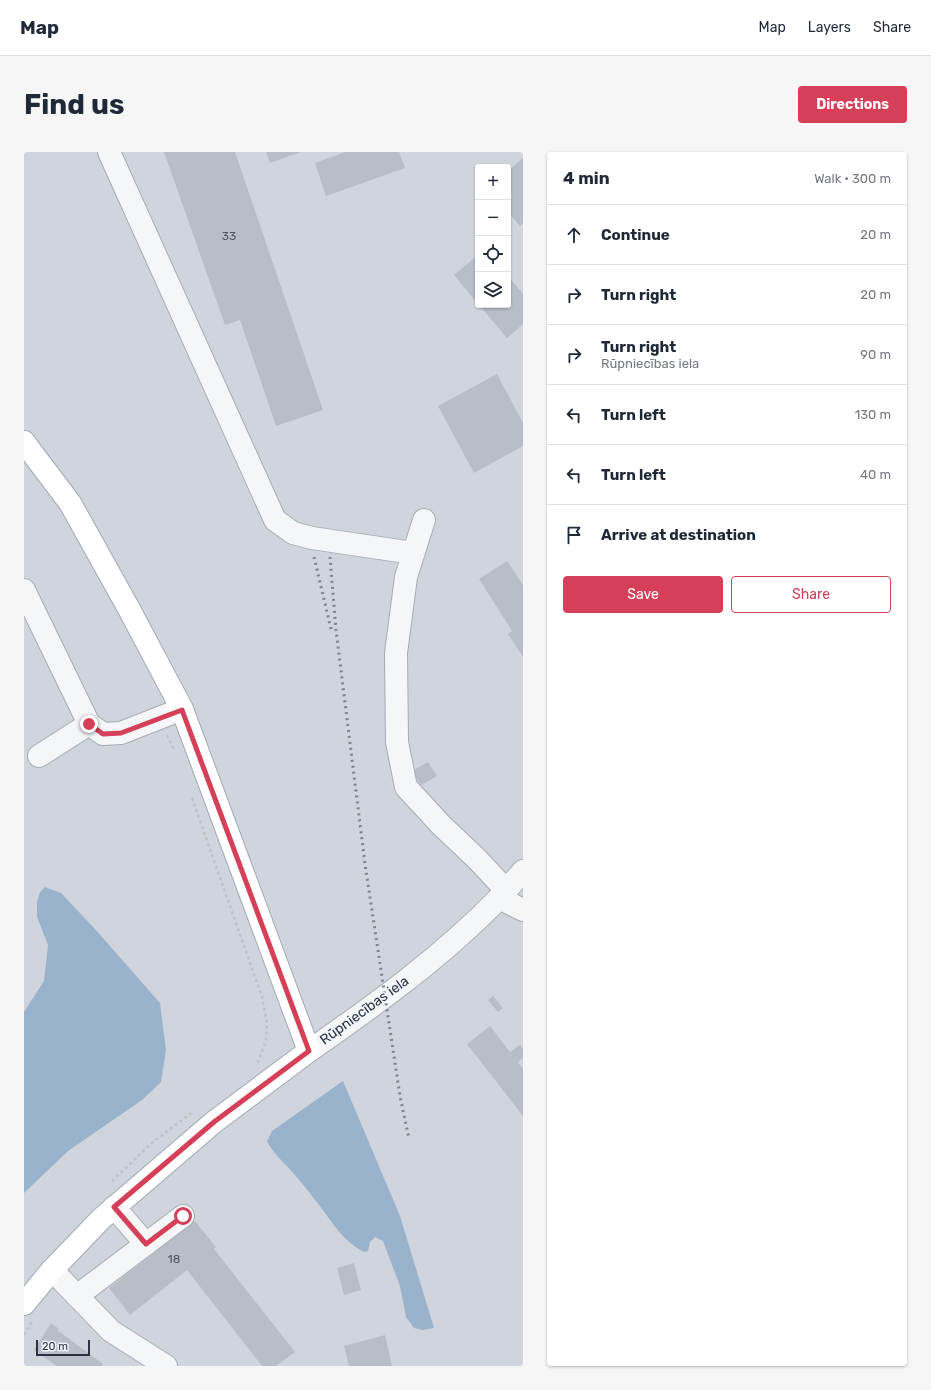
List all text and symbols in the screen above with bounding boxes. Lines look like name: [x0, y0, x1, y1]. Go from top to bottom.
text: Map: [20, 16, 59, 39]
text: Map: [759, 19, 786, 36]
text: Layers: [808, 19, 851, 36]
text: Share: [873, 19, 911, 36]
button: Directions: [798, 86, 907, 123]
text: Find us: [24, 88, 124, 121]
map controls: [475, 164, 511, 308]
button: +: [475, 164, 511, 200]
text: 4 min: [563, 168, 610, 188]
text: Walk · 300 m: [814, 171, 891, 186]
button: −: [475, 200, 511, 236]
icon: ahead: [563, 224, 585, 246]
text: Continue: [601, 226, 670, 244]
text: 20 m: [860, 227, 891, 242]
house number: 33: [222, 229, 236, 243]
button: locate: [475, 236, 511, 272]
button: layers: [475, 272, 511, 308]
icon: right: [563, 284, 585, 306]
text: Turn right: [601, 286, 676, 304]
text: 20 m: [860, 287, 891, 302]
text: Turn right: [601, 338, 676, 356]
icon: right: [563, 344, 585, 366]
text: 90 m: [860, 347, 891, 362]
text: Rūpniecības iela: [601, 356, 699, 371]
icon: left: [563, 404, 585, 426]
text: Turn left: [601, 406, 666, 424]
text: 130 m: [855, 407, 891, 422]
icon: left: [563, 464, 585, 486]
text: Turn left: [601, 466, 666, 484]
text: 40 m: [860, 467, 891, 482]
icon: arrive: [563, 524, 585, 546]
text: Arrive at destination: [601, 526, 756, 544]
button: Save: [563, 576, 723, 613]
button: Share: [731, 576, 891, 613]
route end: [80, 715, 98, 733]
street label: Rūpniecības iela: [316, 972, 412, 1048]
route start: [174, 1207, 192, 1225]
house number: 18: [168, 1252, 180, 1266]
scale bar: [36, 1338, 90, 1357]
text: 20 m: [42, 1340, 68, 1353]

